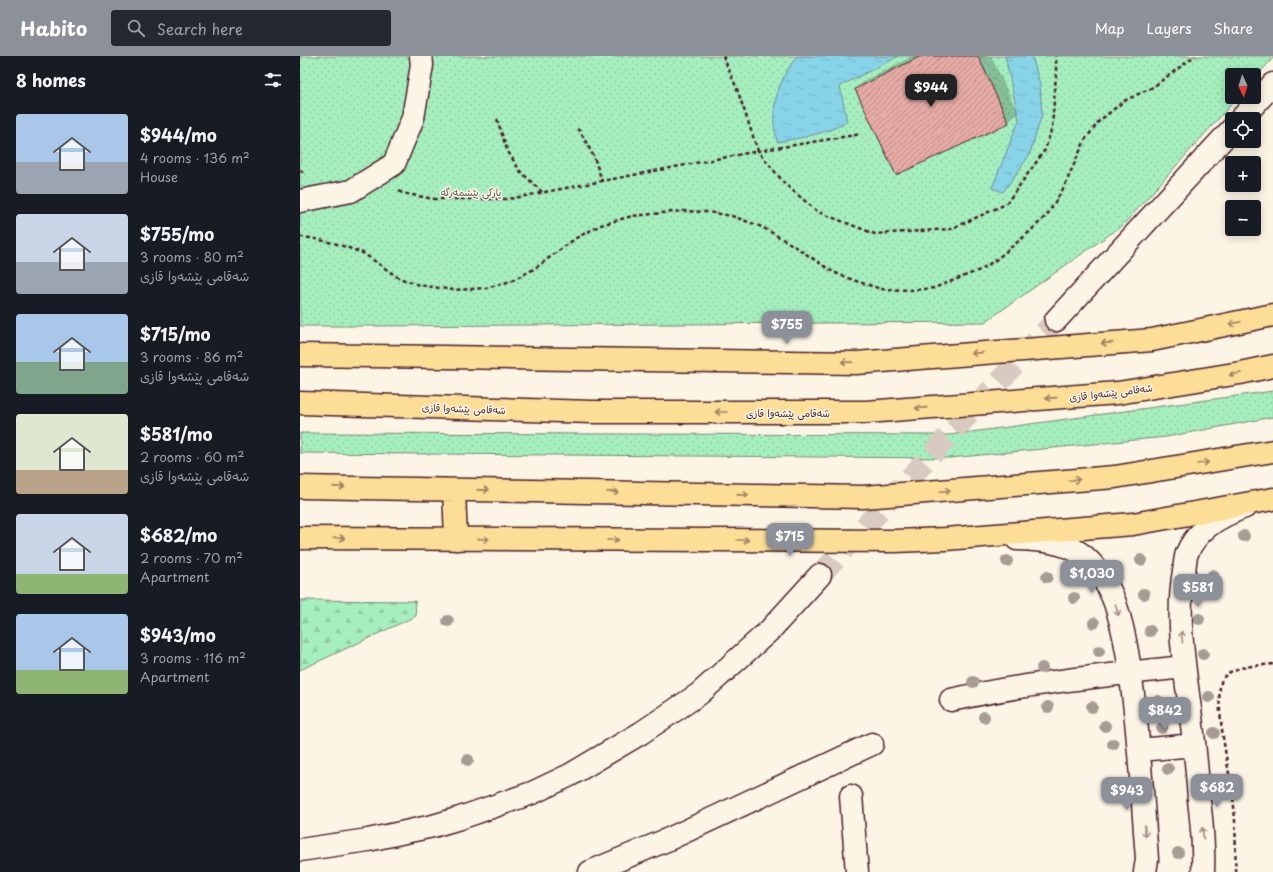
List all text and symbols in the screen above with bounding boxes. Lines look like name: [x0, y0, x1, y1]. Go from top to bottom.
search box: [111, 10, 391, 46]
text: Habito: [20, 14, 87, 42]
icon: search: [125, 17, 147, 39]
text: Search here: [157, 17, 243, 40]
text: Map: [1095, 18, 1125, 39]
text: Layers: [1147, 18, 1192, 39]
text: Share: [1214, 18, 1253, 39]
text: 8 homes: [16, 67, 86, 93]
north arrow: [1225, 68, 1261, 104]
map controls: [1225, 68, 1261, 236]
icon: filters: [262, 69, 284, 91]
pin: $944: [907, 74, 955, 108]
text: $944: [914, 77, 948, 96]
button: locate: [1225, 112, 1261, 148]
text: $944/mo: [140, 122, 217, 148]
icon: home: [48, 130, 96, 178]
text: 4 rooms · 136 m²: [140, 148, 250, 167]
button: +: [1225, 156, 1261, 192]
text: House: [140, 167, 178, 186]
park label: پارکی پێشمەرگە: [441, 184, 501, 200]
button: −: [1225, 200, 1261, 236]
text: $755/mo: [140, 221, 214, 247]
icon: home: [48, 230, 96, 278]
text: 3 rooms · 80 m²: [140, 247, 244, 266]
text: شەقامی پێشەوا قازی: [140, 266, 249, 285]
pin: $755: [763, 311, 811, 345]
text: $755: [771, 314, 803, 333]
one-way arrow: [1229, 320, 1242, 328]
text: $715/mo: [140, 321, 211, 347]
icon: home: [48, 330, 96, 378]
one-way arrow: [1101, 340, 1114, 347]
text: 3 rooms · 86 m²: [140, 347, 243, 366]
one-way arrow: [971, 350, 984, 357]
one-way arrow: [841, 358, 854, 366]
text: شەقامی پێشەوا قازی: [140, 366, 249, 385]
one-way arrow: [1229, 370, 1242, 378]
street label: شەقامی پێشەوا قازی: [1068, 379, 1154, 406]
one-way arrow: [1045, 395, 1058, 402]
street label: شەقامی پێشەوا قازی: [422, 399, 506, 418]
one-way arrow: [915, 404, 928, 412]
street label: شەقامی پێشەوا قازی: [746, 405, 830, 421]
one-way arrow: [715, 408, 728, 416]
text: $581/mo: [140, 421, 213, 447]
icon: home: [48, 430, 96, 478]
text: 2 rooms · 60 m²: [140, 447, 245, 466]
one-way arrow: [1196, 459, 1209, 467]
text: شەقامی پێشەوا قازی: [140, 466, 249, 485]
one-way arrow: [1067, 477, 1080, 484]
one-way arrow: [332, 483, 345, 491]
one-way arrow: [476, 486, 489, 494]
one-way arrow: [938, 487, 951, 494]
one-way arrow: [606, 489, 619, 496]
one-way arrow: [736, 491, 749, 499]
text: $682/mo: [140, 522, 217, 548]
pin: $715: [766, 523, 814, 557]
text: $715: [775, 526, 805, 545]
icon: home: [48, 530, 96, 578]
one-way arrow: [332, 534, 345, 542]
one-way arrow: [476, 535, 489, 543]
one-way arrow: [606, 536, 619, 544]
one-way arrow: [736, 536, 749, 544]
text: 2 rooms · 70 m²: [140, 548, 243, 567]
pin: $1,030: [1059, 560, 1125, 594]
text: $1,030: [1069, 563, 1115, 582]
text: Apartment: [140, 567, 209, 586]
pin: $581: [1174, 574, 1222, 608]
text: $581: [1183, 577, 1213, 596]
one-way arrow: [1114, 603, 1121, 616]
text: $943/mo: [140, 622, 216, 648]
icon: home: [48, 630, 96, 678]
one-way arrow: [1178, 631, 1185, 644]
text: 3 rooms · 116 m²: [140, 648, 246, 667]
text: Apartment: [140, 667, 209, 686]
pin: $842: [1141, 697, 1189, 731]
text: $842: [1148, 700, 1182, 719]
pin: $682: [1193, 774, 1241, 808]
pin: $943: [1103, 777, 1151, 811]
text: $682: [1200, 777, 1234, 796]
text: $943: [1110, 780, 1144, 799]
one-way arrow: [1142, 824, 1149, 837]
one-way arrow: [1199, 827, 1206, 840]

